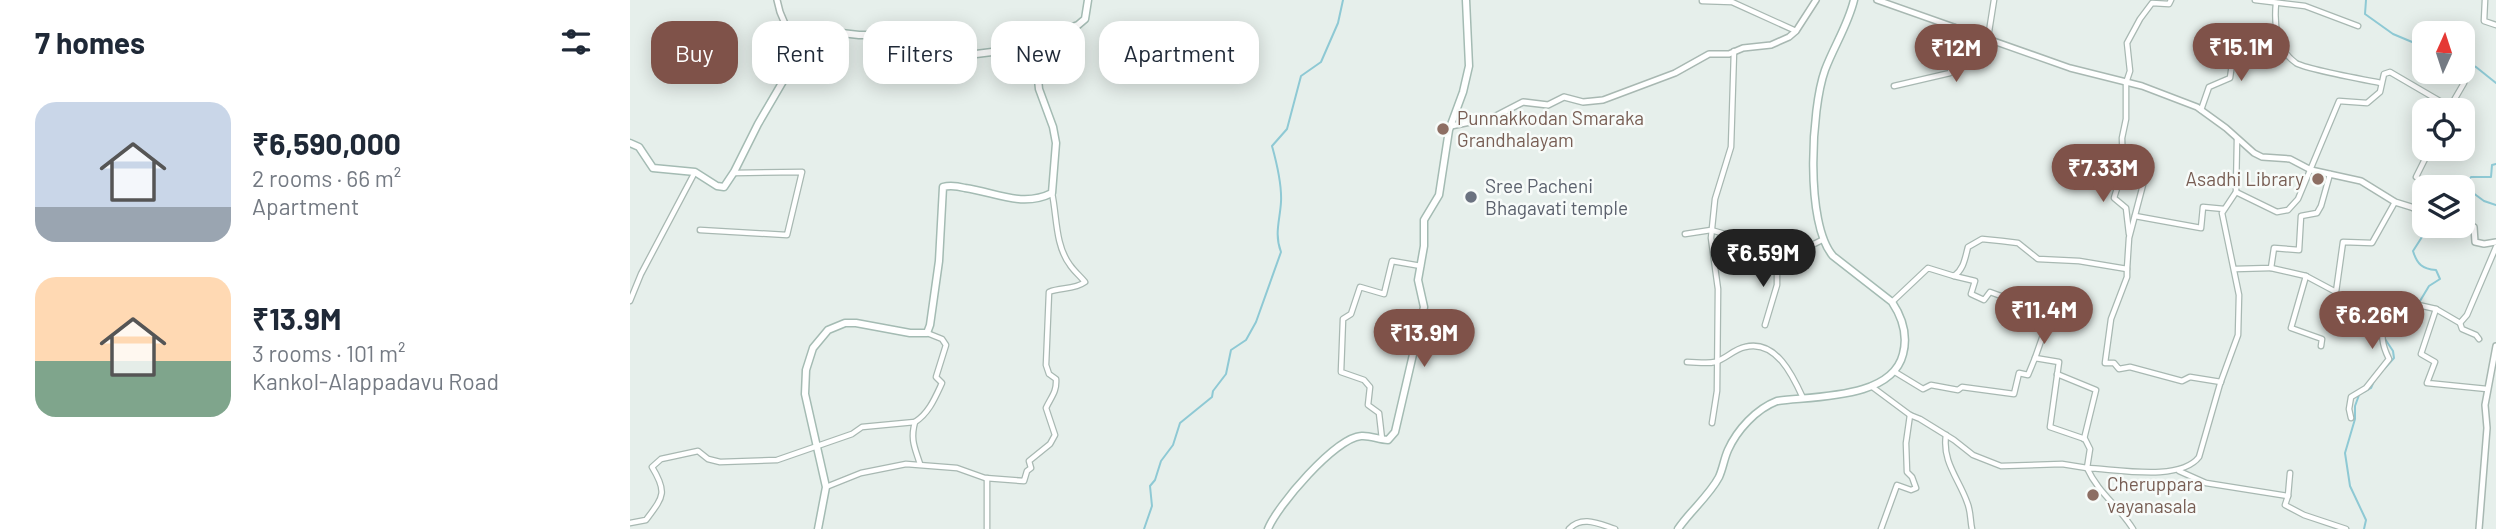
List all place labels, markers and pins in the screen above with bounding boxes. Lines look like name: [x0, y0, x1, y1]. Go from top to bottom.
pin: ₹12M: [1915, 24, 1997, 84]
pin: ₹15.1M: [2184, 24, 2298, 83]
place label: Punnakkodan Smaraka Grandhalayam: [1457, 106, 1644, 151]
marker: Punnakkodan Smaraka Grandhalayam: [1435, 121, 1451, 137]
pin: ₹7.33M: [2046, 144, 2160, 204]
place label: Asadhi Library: [2186, 167, 2304, 190]
marker: Asadhi Library: [2310, 171, 2326, 187]
place label: Sree Pacheni Bhagavati temple: [1485, 174, 1628, 219]
marker: Sree Pacheni Bhagavati temple: [1463, 189, 1479, 205]
pin: ₹6.59M: [1706, 230, 1820, 289]
pin: ₹11.4M: [1987, 286, 2101, 346]
pin: ₹6.26M: [2315, 292, 2429, 351]
pin: ₹13.9M: [1367, 310, 1481, 369]
place label: Cheruppara vayanasala: [2107, 472, 2203, 517]
marker: Cheruppara vayanasala: [2085, 487, 2101, 503]

